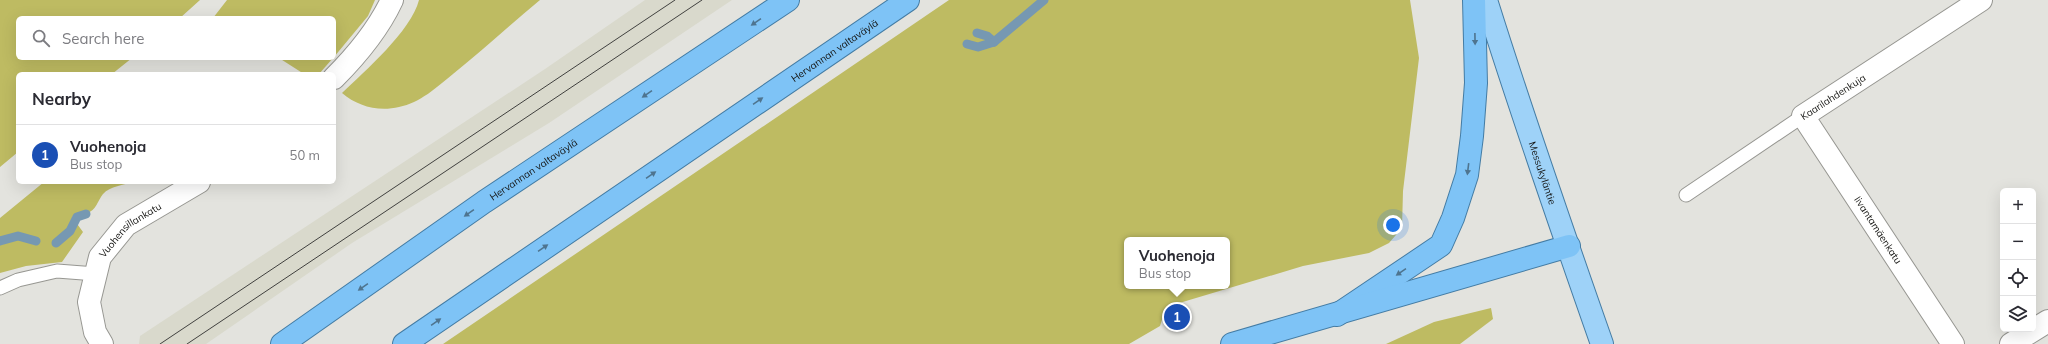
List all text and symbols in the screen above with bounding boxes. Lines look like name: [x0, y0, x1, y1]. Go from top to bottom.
search box: [16, 16, 336, 60]
street label: Hervannan valtaväylä: [788, 16, 880, 85]
one-way arrow: [750, 18, 761, 25]
icon: search: [30, 27, 52, 49]
text: Search here: [62, 29, 144, 48]
one-way arrow: [1472, 33, 1478, 46]
street label: Kaarilahdenkuja: [1798, 71, 1868, 123]
text: Nearby: [32, 88, 91, 109]
one-way arrow: [642, 90, 652, 98]
one-way arrow: [753, 98, 764, 105]
street label: Hervannan valtaväylä: [487, 135, 580, 203]
text: Vuohenoja: [70, 137, 146, 156]
street label: Messukyläntie: [1526, 140, 1559, 206]
text: 1: [41, 147, 49, 163]
text: 50 m: [290, 147, 320, 163]
text: Bus stop: [70, 156, 122, 172]
one-way arrow: [1465, 163, 1471, 175]
one-way arrow: [646, 171, 656, 179]
map controls: [2000, 188, 2036, 332]
button: +: [2000, 188, 2036, 224]
street label: Iivantamäenkatu: [1851, 194, 1905, 266]
street label: Vuohensillankatu: [96, 199, 164, 260]
one-way arrow: [464, 209, 475, 217]
your location: [1383, 215, 1403, 235]
button: −: [2000, 224, 2036, 260]
popup: [1124, 237, 1230, 289]
one-way arrow: [538, 244, 549, 252]
text: Vuohenoja: [1139, 246, 1215, 265]
button: locate: [2000, 260, 2036, 296]
text: Bus stop: [1139, 265, 1191, 281]
one-way arrow: [1395, 269, 1407, 276]
one-way arrow: [358, 283, 368, 291]
button: layers: [2000, 296, 2036, 332]
pin: 1: [1164, 302, 1190, 332]
one-way arrow: [431, 318, 442, 326]

